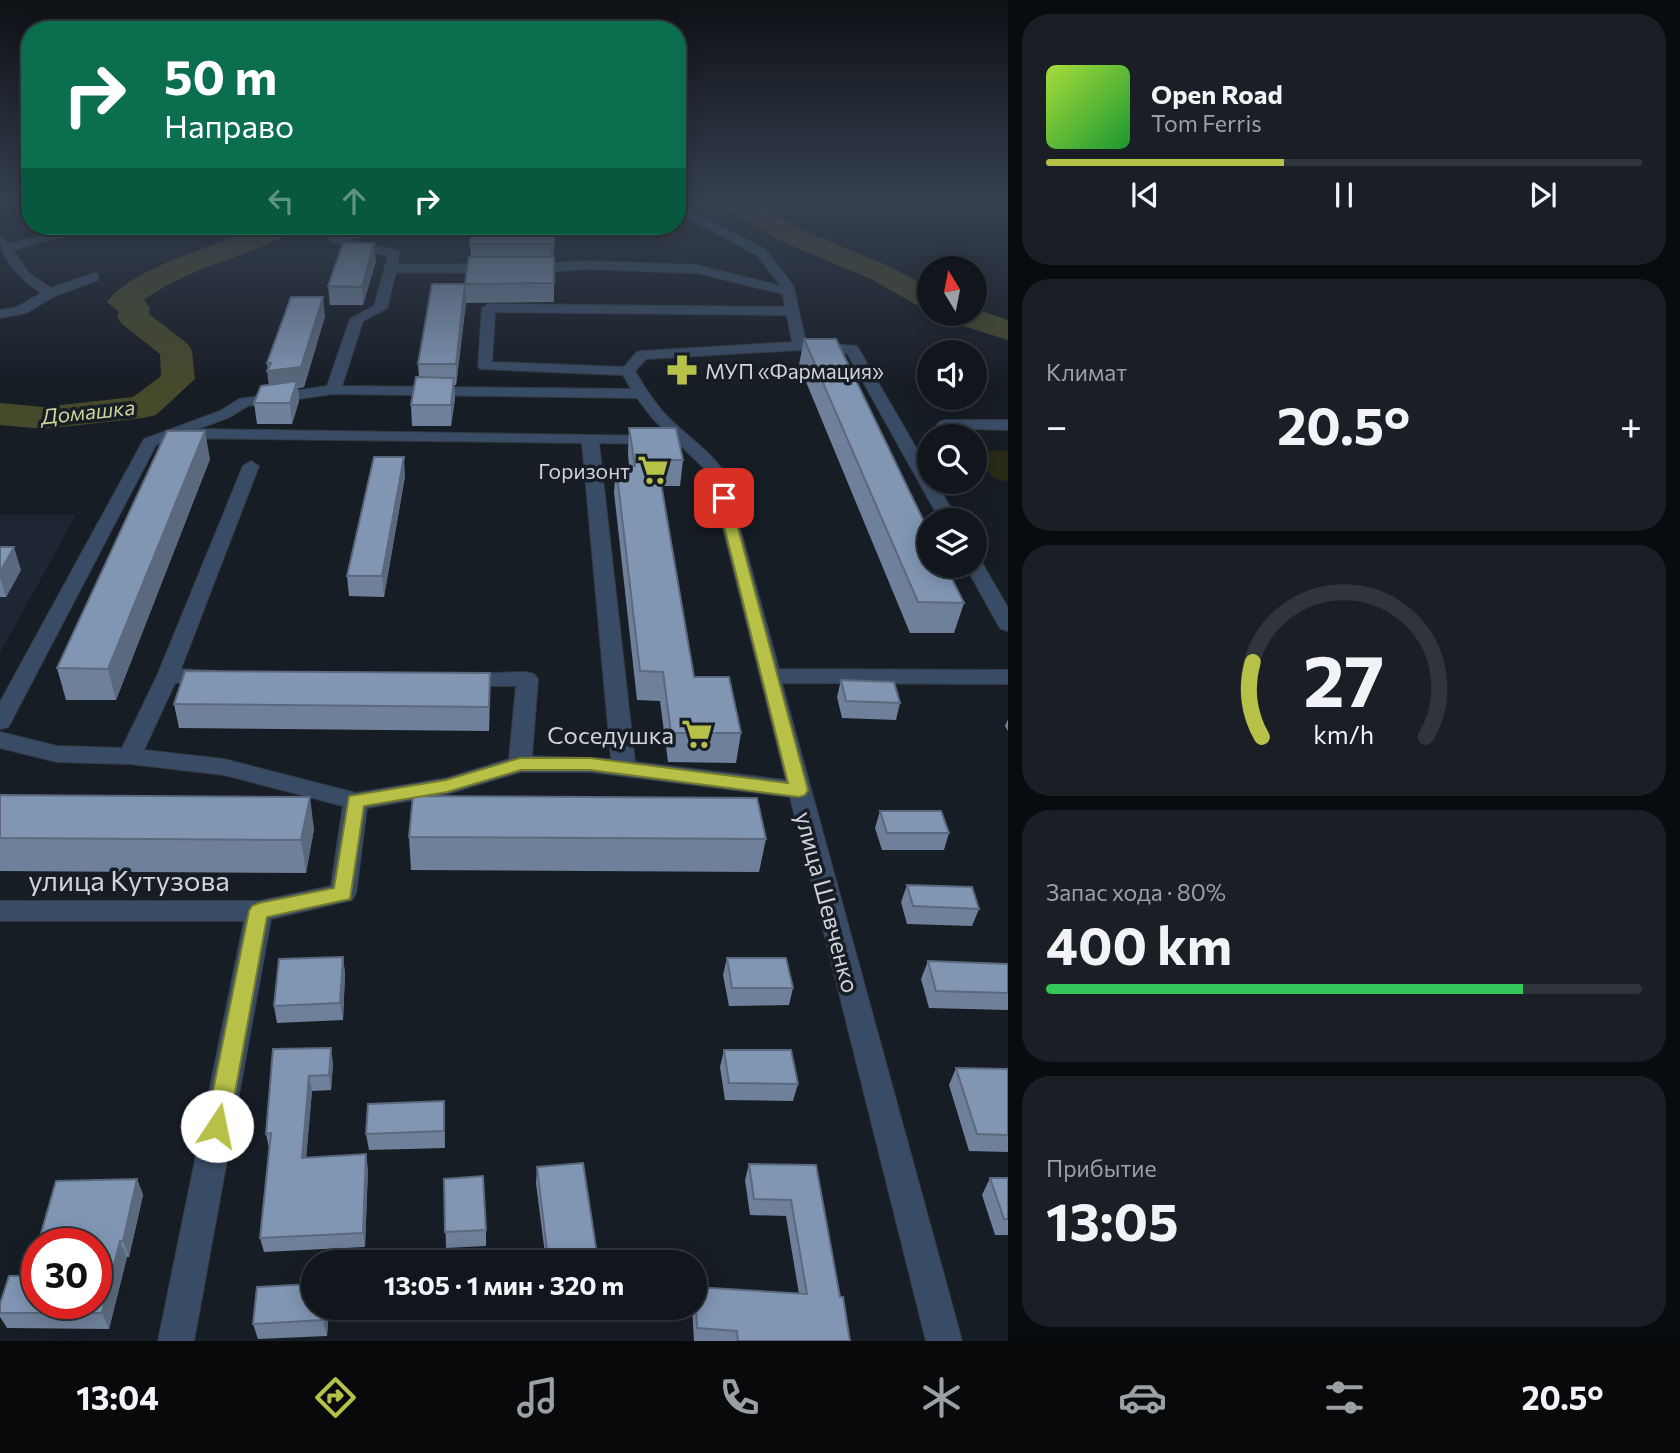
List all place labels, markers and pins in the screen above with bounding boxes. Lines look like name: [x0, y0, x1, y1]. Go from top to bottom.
pharmacy icon: МУП «Фармация»: [665, 353, 699, 387]
place label: МУП «Фармация»: [705, 358, 884, 383]
supermarket icon: Горизонт: [636, 453, 670, 487]
place label: Горизонт: [538, 458, 630, 483]
pin: [694, 468, 754, 528]
supermarket icon: Соседушка: [680, 717, 714, 751]
place label: Соседушка: [547, 720, 674, 749]

